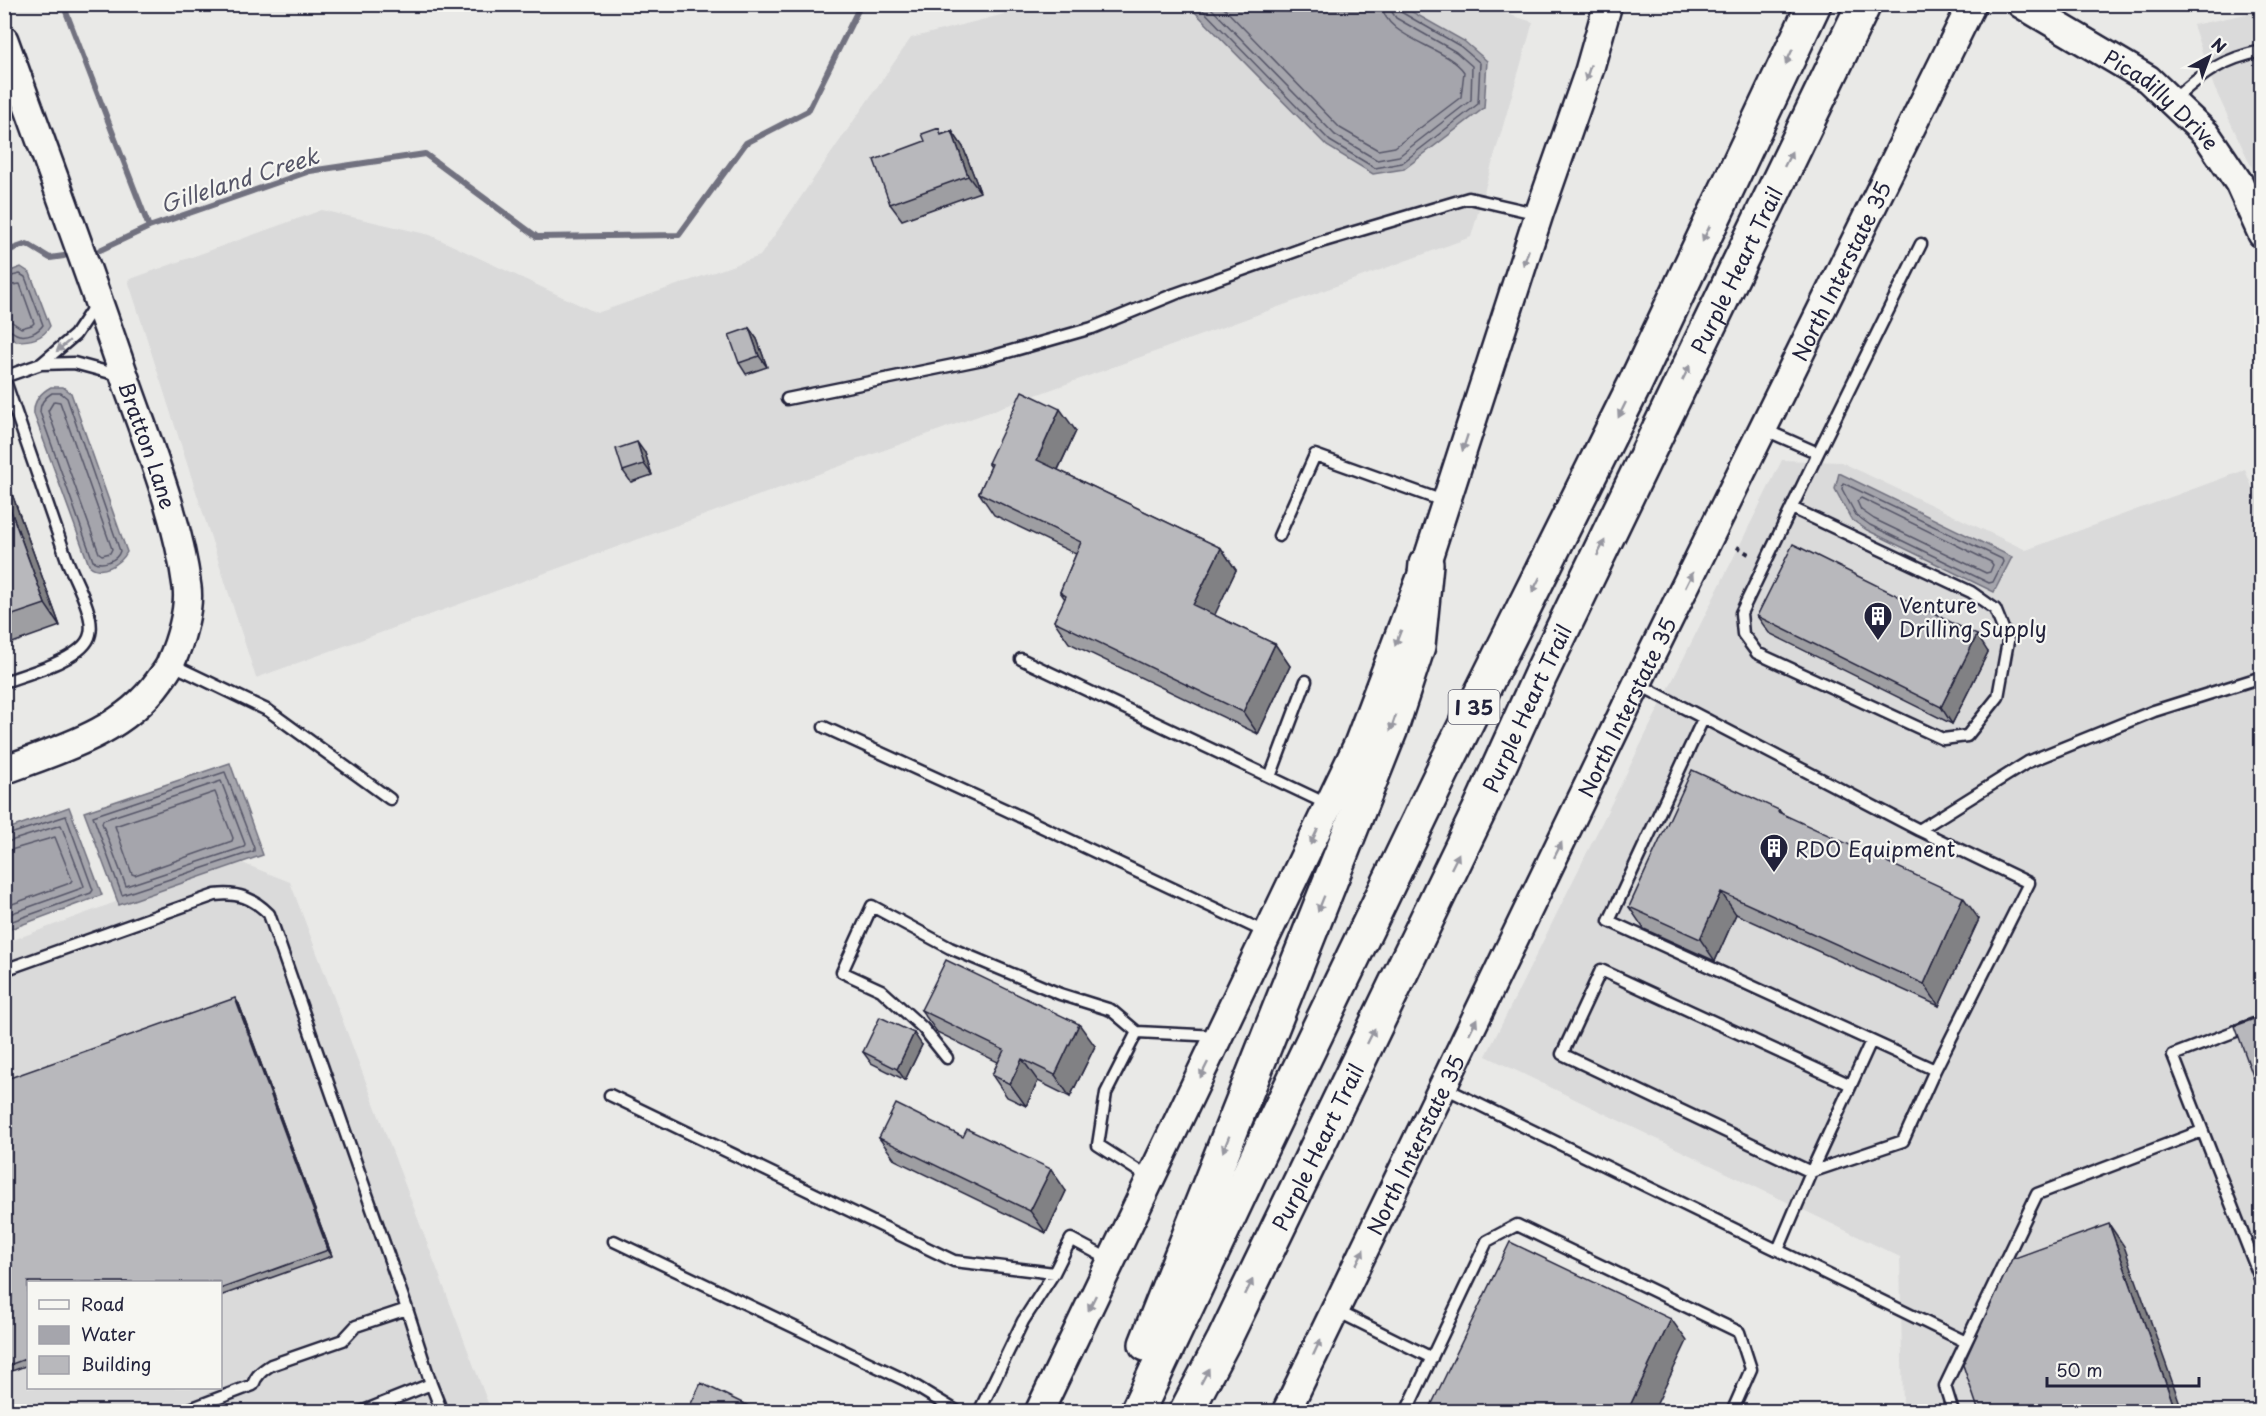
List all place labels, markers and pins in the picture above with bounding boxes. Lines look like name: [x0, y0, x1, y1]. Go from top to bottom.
place label: Venture Drilling Supply: [1899, 588, 2047, 644]
building icon: Venture Drilling Supply: [1862, 600, 1894, 642]
building icon: RDO Equipment: [1758, 832, 1790, 874]
place label: RDO Equipment: [1795, 832, 1955, 864]

